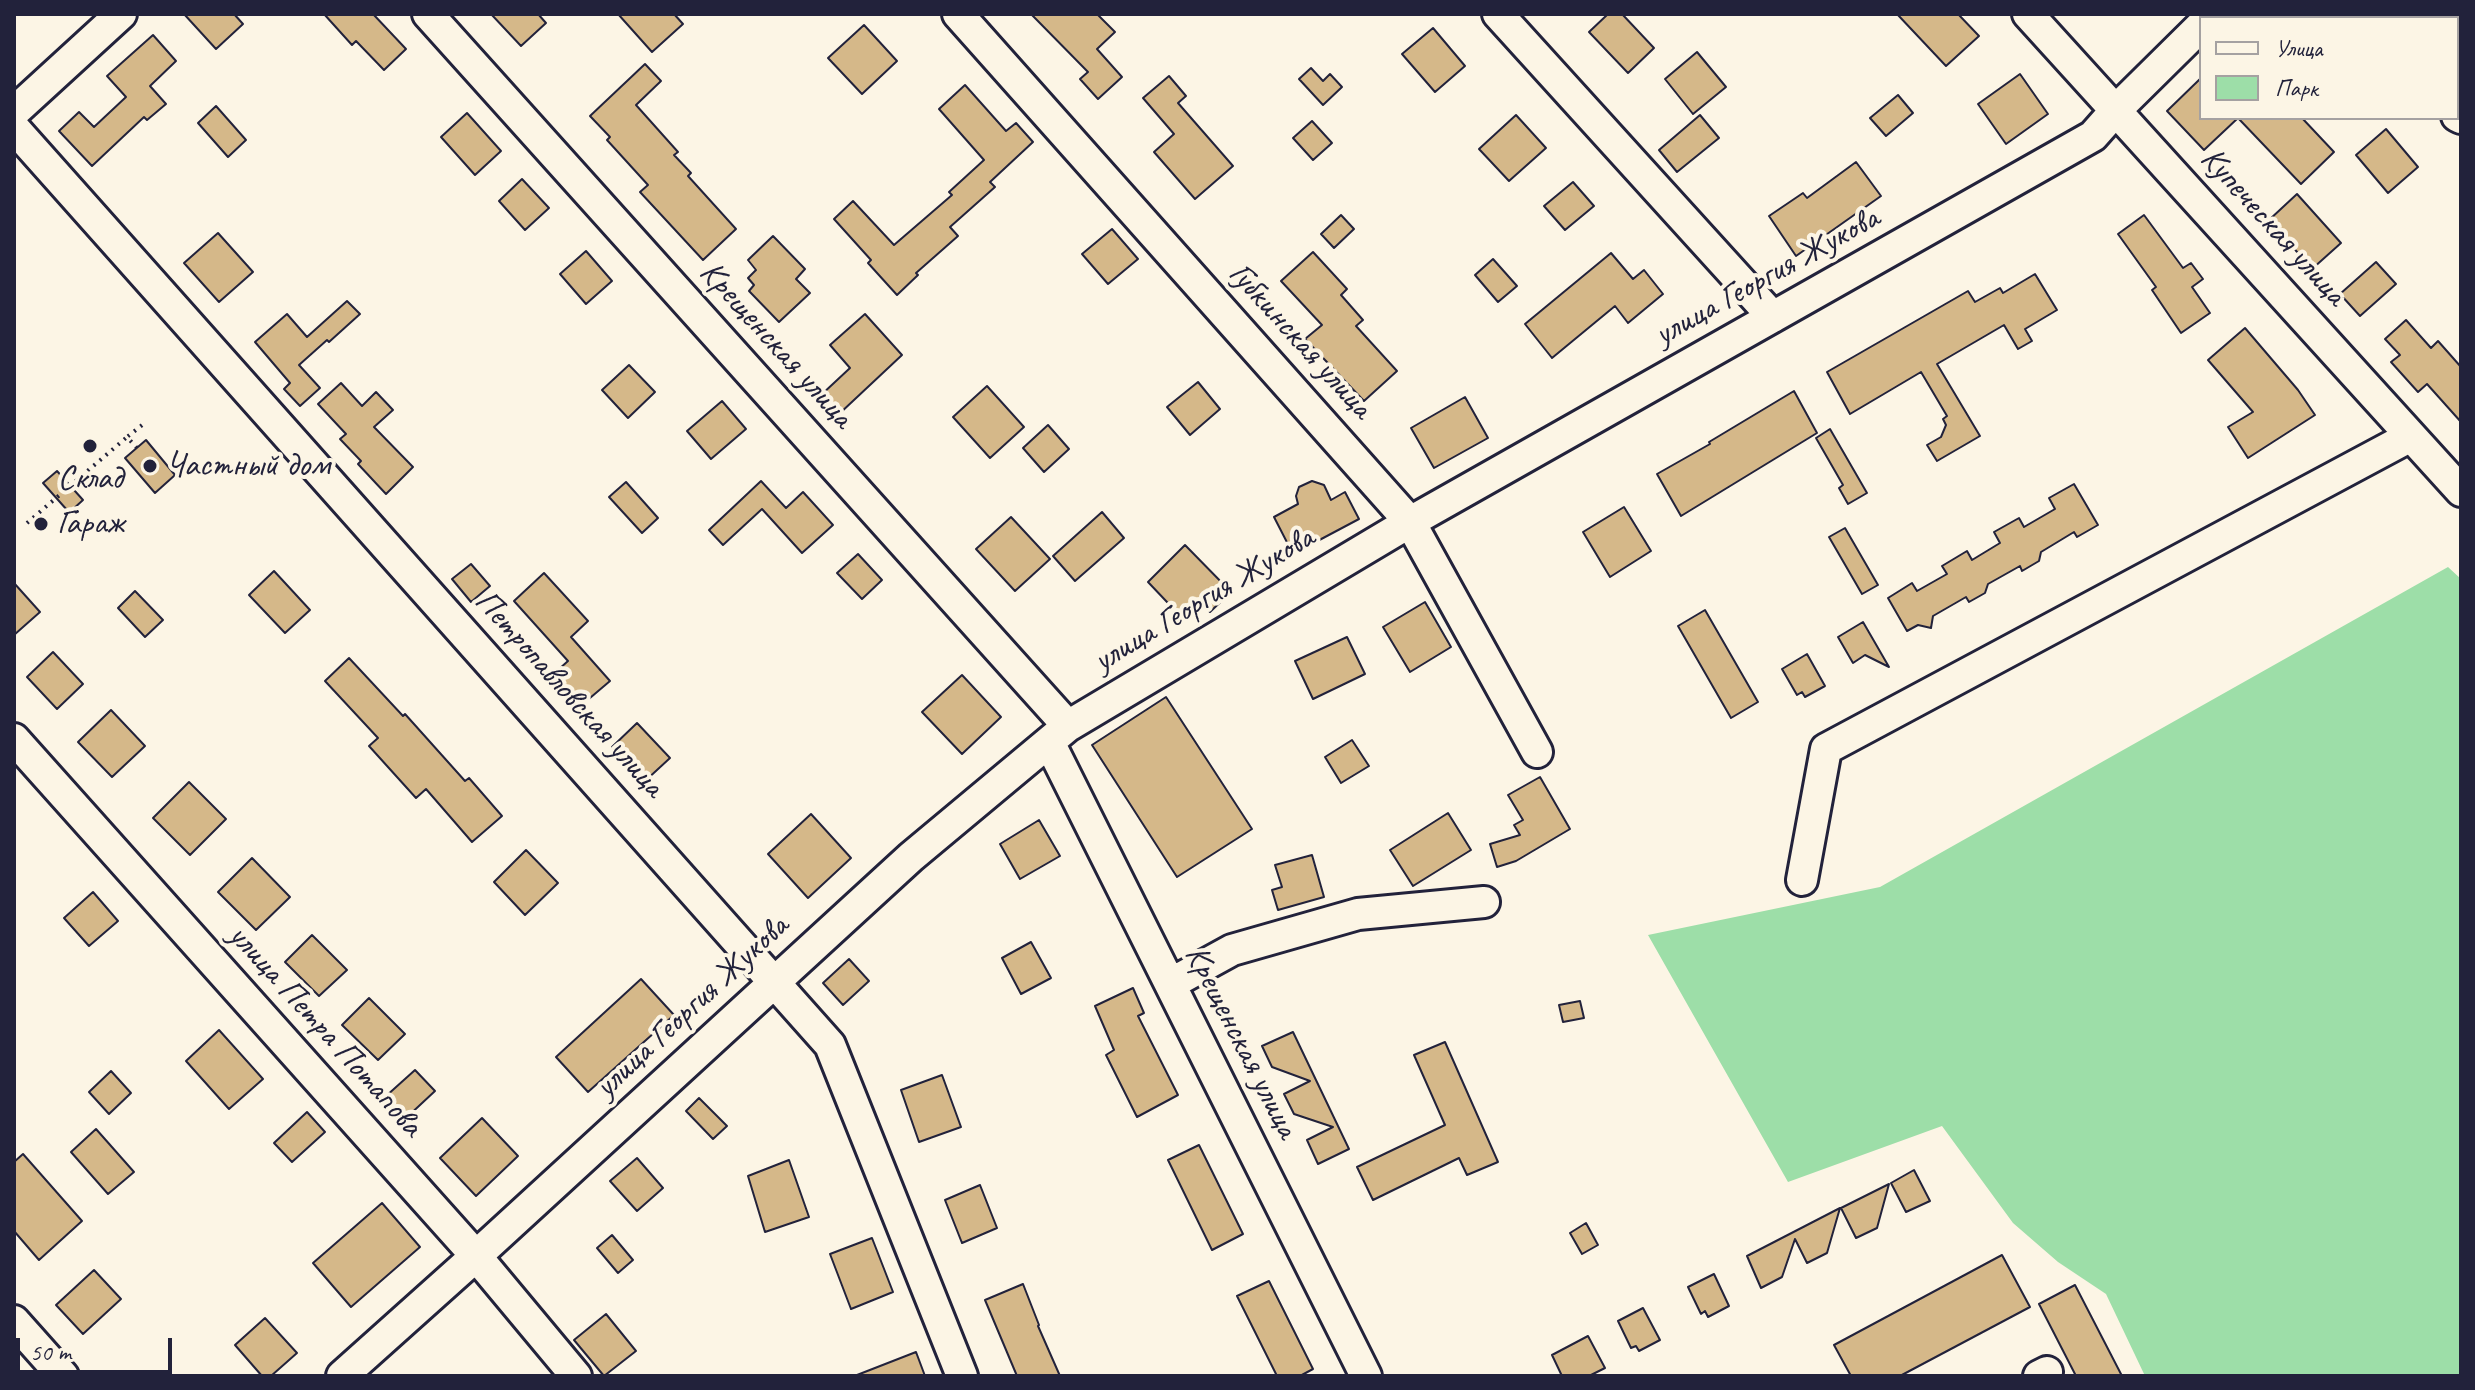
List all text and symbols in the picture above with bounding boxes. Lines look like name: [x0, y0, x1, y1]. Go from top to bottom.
legend: [2199, 16, 2459, 120]
text: Улица: [2275, 33, 2323, 63]
text: Парк: [2275, 73, 2318, 103]
street label: Купеческая улица: [2191, 139, 2355, 315]
street label: улица Георгия Жукова: [1648, 198, 1886, 356]
street label: Крещенская улица: [690, 253, 862, 437]
street label: Губкинская улица: [1219, 254, 1381, 428]
marker: Склад: [81, 437, 99, 455]
place label: Частный дом: [166, 446, 330, 486]
marker: Частный дом: [141, 457, 159, 475]
place label: Склад: [57, 459, 123, 499]
place label: Гараж: [57, 504, 124, 544]
marker: Гараж: [32, 515, 50, 533]
street label: улица Георгия Жукова: [1086, 518, 1322, 682]
street label: Петропавловская улица: [465, 582, 673, 806]
street label: улица Георгия Жукова: [587, 907, 797, 1107]
street label: улица Петра Потапова: [219, 916, 431, 1146]
street label: Крещенская улица: [1175, 939, 1307, 1145]
scale bar: [20, 1322, 176, 1372]
text: 50 m: [30, 1337, 71, 1367]

